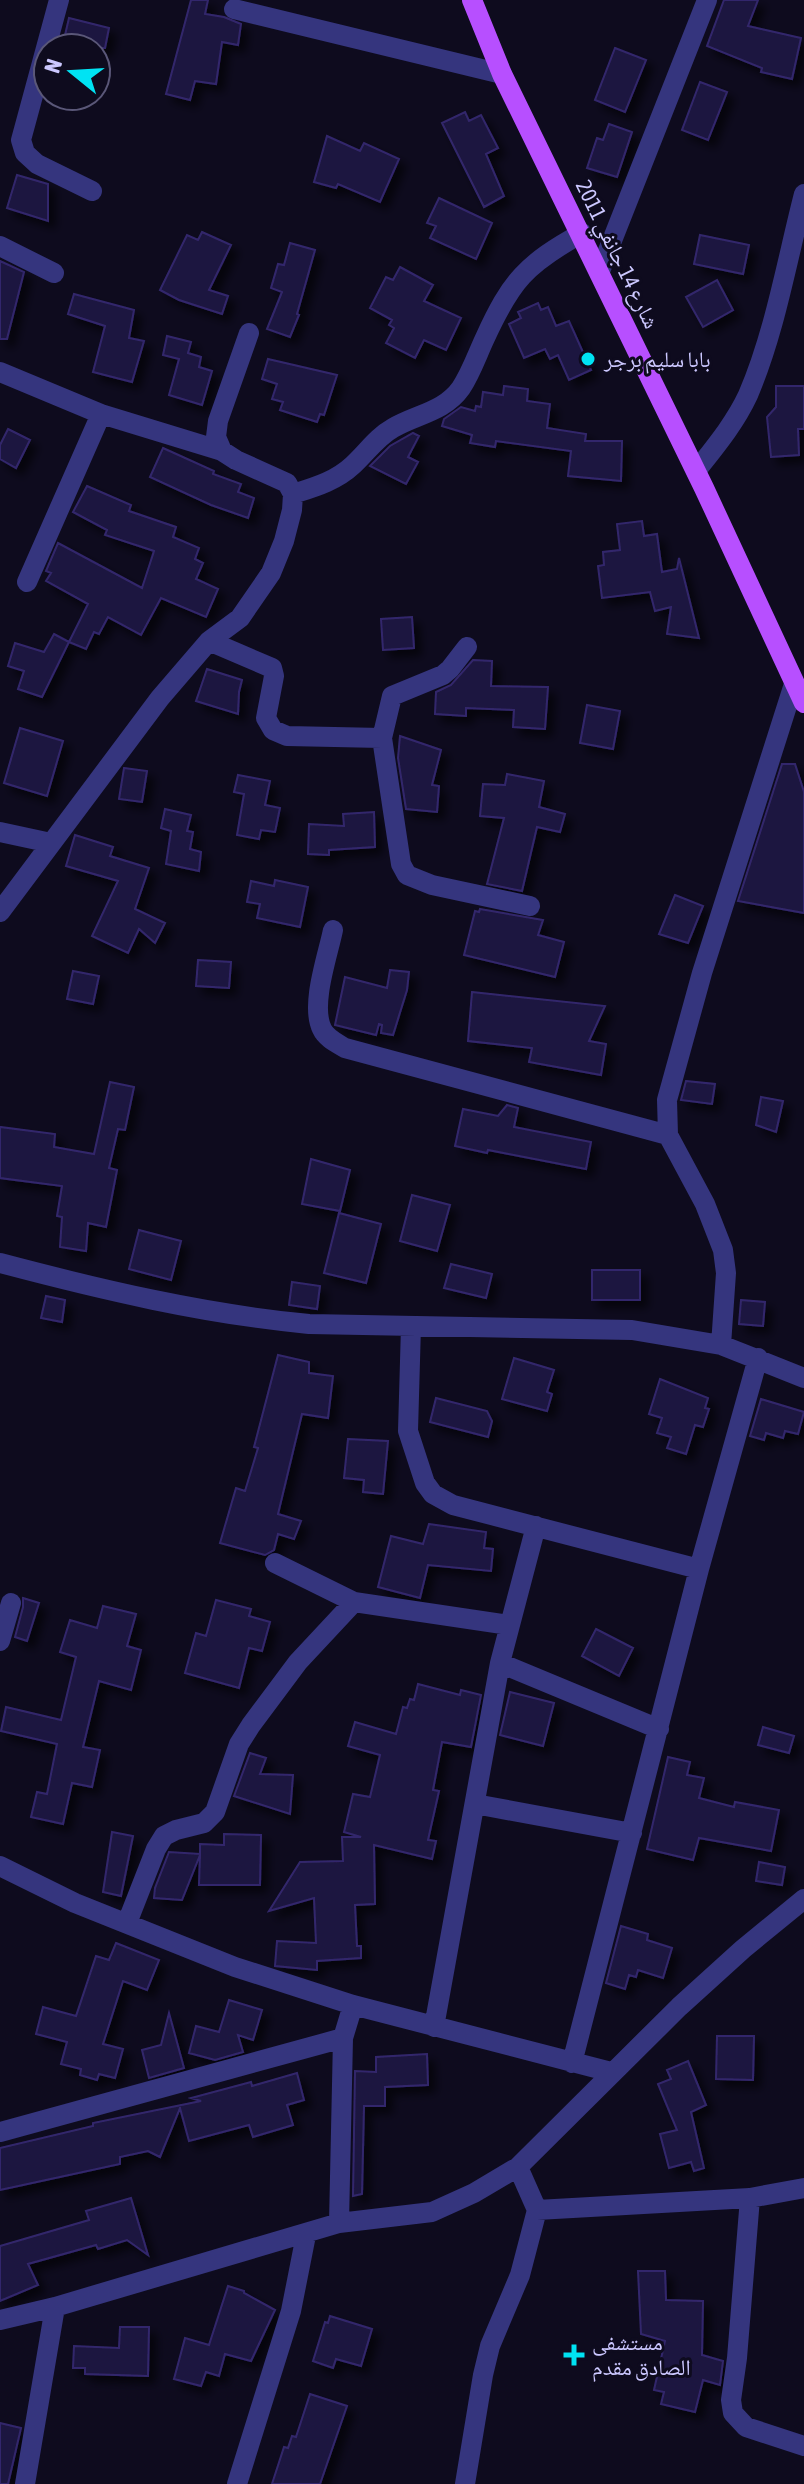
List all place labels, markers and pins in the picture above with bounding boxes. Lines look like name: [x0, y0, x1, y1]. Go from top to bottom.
place label: بابا سليم برجر: [603, 346, 710, 374]
marker: بابا سليم برجر: [579, 350, 597, 368]
place label: مستشفى الصادق مقدم: [592, 2329, 691, 2382]
marker: مستشفى الصادق مقدم: [563, 2344, 585, 2366]

